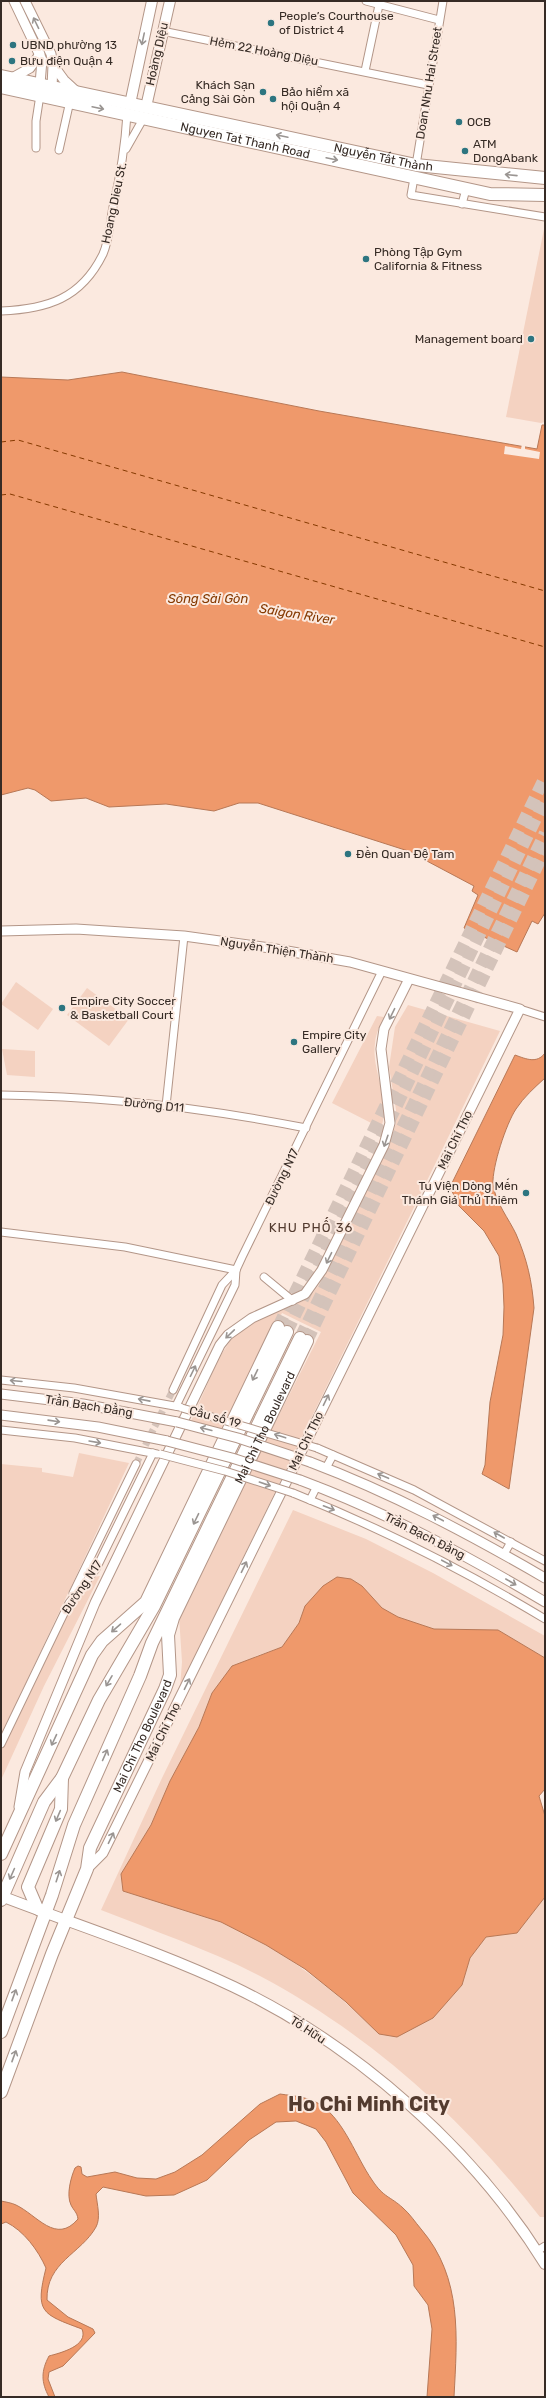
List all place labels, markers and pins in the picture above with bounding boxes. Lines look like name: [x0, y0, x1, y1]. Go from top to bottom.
place label: People’s Courthouse of District 4: [279, 9, 394, 37]
marker: People’s Courthouse of District 4: [266, 18, 276, 28]
place label: UBND phường 13: [21, 38, 117, 52]
marker: UBND phường 13: [8, 40, 18, 50]
place label: Bưu điện Quận 4: [20, 54, 113, 68]
marker: Bưu điện Quận 4: [7, 56, 17, 66]
place label: Khách Sạn Cảng Sài Gòn: [181, 78, 255, 106]
place label: Bảo hiểm xã hội Quận 4: [281, 85, 349, 113]
marker: Khách Sạn Cảng Sài Gòn: [258, 87, 268, 97]
marker: Bảo hiểm xã hội Quận 4: [268, 94, 278, 104]
place label: OCB: [467, 115, 491, 129]
marker: OCB: [454, 117, 464, 127]
place label: ATM DongAbank: [473, 137, 539, 165]
marker: ATM DongAbank: [460, 146, 470, 156]
place label: Phòng Tập Gym California & Fitness: [374, 245, 482, 273]
marker: Phòng Tập Gym California & Fitness: [361, 254, 371, 264]
place label: Management board: [415, 332, 523, 346]
marker: Management board: [526, 334, 536, 344]
place label: Đền Quan Đệ Tam: [356, 846, 454, 861]
marker: Đền Quan Đệ Tam: [343, 849, 353, 859]
place label: Empire City Soccer & Basketball Court: [70, 994, 176, 1022]
marker: Empire City Soccer & Basketball Court: [57, 1003, 67, 1013]
place label: Empire City Gallery: [302, 1028, 367, 1056]
marker: Empire City Gallery: [289, 1037, 299, 1047]
place label: Tu Viện Dòng Mến Thánh Giá Thủ Thiêm: [402, 1178, 518, 1207]
marker: Tu Viện Dòng Mến Thánh Giá Thủ Thiêm: [521, 1188, 531, 1198]

